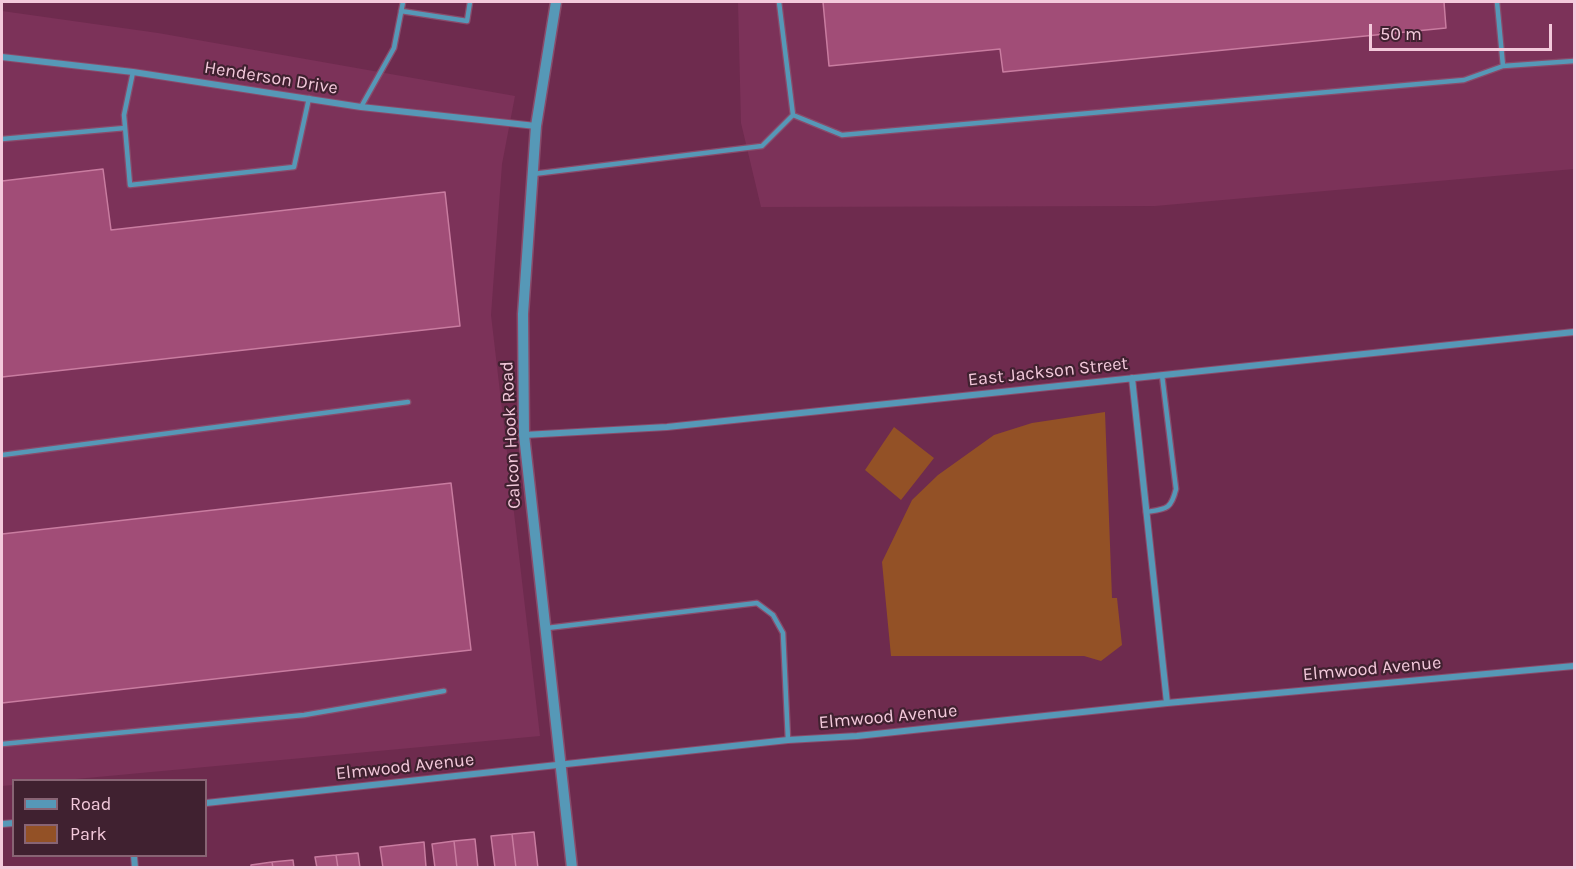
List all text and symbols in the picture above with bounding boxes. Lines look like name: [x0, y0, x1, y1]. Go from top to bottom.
scale bar: [1372, 12, 1555, 50]
text: 50 m: [1380, 23, 1422, 45]
street label: Henderson Drive: [203, 57, 339, 99]
street label: East Jackson Street: [967, 353, 1129, 391]
street label: Calcon Hook Road: [496, 361, 526, 509]
street label: Elmwood Avenue: [1302, 652, 1442, 686]
street label: Elmwood Avenue: [818, 700, 958, 734]
street label: Elmwood Avenue: [335, 749, 475, 785]
legend: [12, 779, 207, 857]
text: Road: [70, 793, 111, 815]
text: Park: [70, 823, 107, 845]

